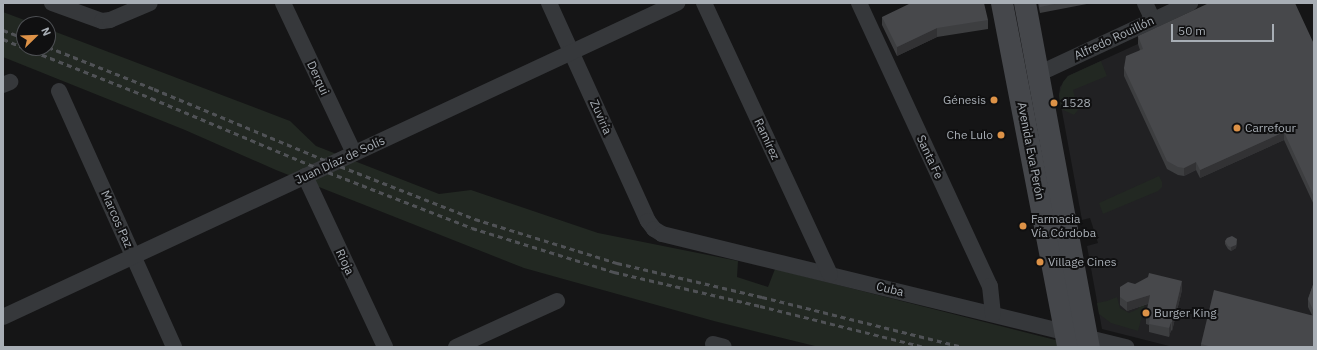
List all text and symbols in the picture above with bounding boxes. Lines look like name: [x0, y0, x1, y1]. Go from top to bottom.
street label: Alfredo Rouillón: [1072, 13, 1156, 63]
north arrow: [16, 16, 56, 56]
scale bar: [1173, 16, 1276, 42]
text: 50 m: [1178, 23, 1206, 38]
text: N: [38, 25, 54, 38]
street label: Derqui: [304, 59, 332, 97]
place label: Génesis: [943, 93, 986, 107]
marker: Génesis: [989, 95, 999, 105]
place label: 1528: [1062, 96, 1091, 110]
street label: Zuviría: [587, 97, 615, 137]
marker: 1528: [1049, 98, 1059, 108]
street label: Avenida Eva Perón: [1014, 101, 1048, 201]
street label: Ramírez: [751, 116, 783, 162]
place label: Carrefour: [1245, 121, 1296, 135]
marker: Carrefour: [1232, 123, 1242, 133]
place label: Che Lulo: [947, 128, 993, 142]
marker: Che Lulo: [996, 130, 1006, 140]
street label: Juan Díaz de Solís: [293, 133, 387, 187]
street label: Santa Fe: [914, 133, 946, 181]
street label: Marcos Paz: [98, 188, 136, 250]
place label: Farmacia Vía Córdoba: [1031, 212, 1096, 240]
marker: Farmacia Vía Córdoba: [1018, 221, 1028, 231]
street label: Rioja: [333, 247, 357, 277]
place label: Village Cines: [1048, 255, 1117, 269]
marker: Village Cines: [1035, 257, 1045, 267]
street label: Cuba: [875, 279, 905, 299]
place label: Burger King: [1154, 306, 1217, 320]
marker: Burger King: [1141, 308, 1151, 318]

